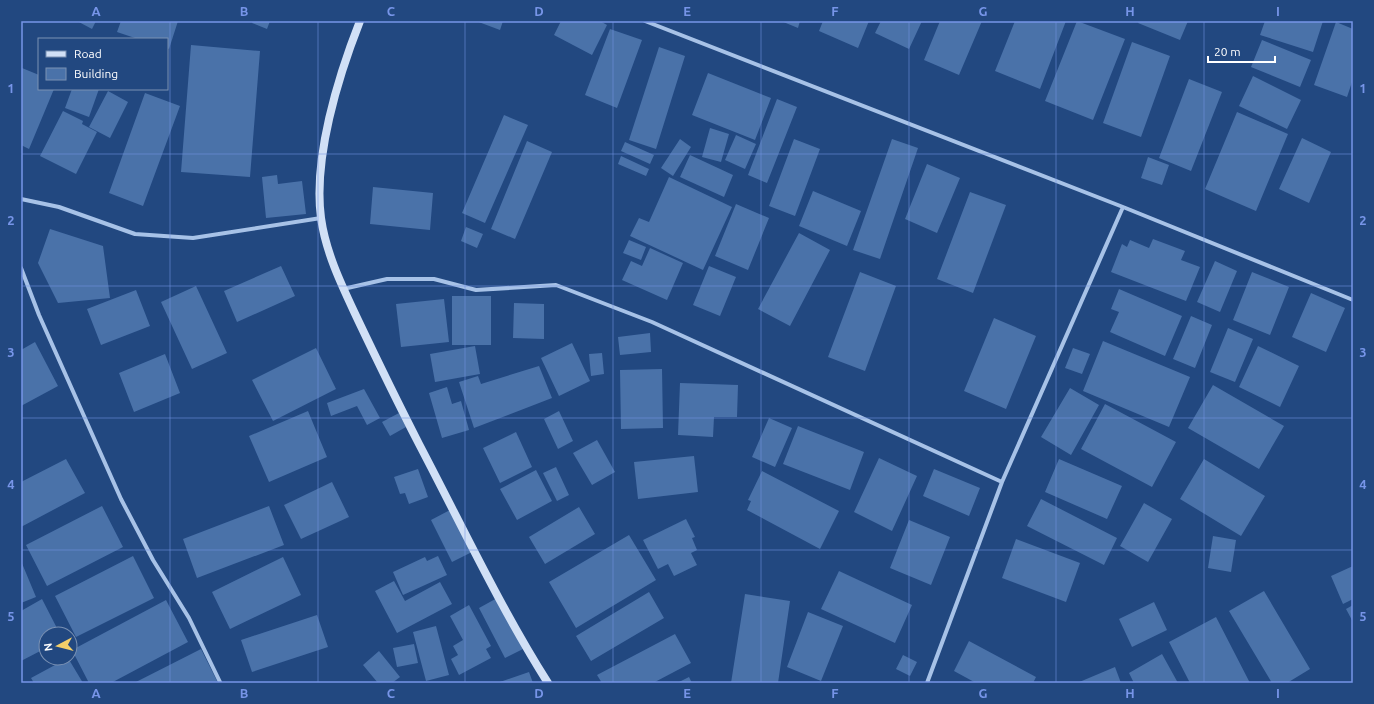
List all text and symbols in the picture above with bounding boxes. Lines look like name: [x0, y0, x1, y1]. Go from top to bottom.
text: A: [91, 4, 101, 18]
text: B: [240, 4, 249, 18]
text: C: [387, 4, 396, 18]
text: D: [534, 4, 544, 18]
text: E: [683, 4, 691, 18]
text: F: [831, 4, 839, 18]
text: G: [979, 4, 988, 18]
text: H: [1125, 4, 1135, 18]
text: I: [1276, 4, 1280, 18]
legend: [38, 38, 168, 90]
scale bar: [1208, 38, 1275, 64]
text: 20 m: [1214, 45, 1241, 58]
text: Road: [74, 47, 102, 60]
text: Building: [74, 67, 118, 80]
text: 1: [7, 81, 15, 95]
text: 1: [1359, 81, 1367, 95]
text: 2: [7, 213, 15, 227]
text: 2: [1359, 213, 1367, 227]
text: 3: [7, 345, 15, 359]
text: 3: [1359, 345, 1367, 359]
text: 4: [7, 477, 15, 491]
text: 4: [1359, 477, 1367, 491]
text: 5: [7, 609, 15, 623]
text: 5: [1359, 609, 1367, 623]
north arrow: [38, 626, 78, 666]
text: N: [42, 642, 55, 652]
text: A: [91, 686, 101, 700]
text: B: [240, 686, 249, 700]
text: C: [387, 686, 396, 700]
text: D: [534, 686, 544, 700]
text: E: [683, 686, 691, 700]
text: F: [831, 686, 839, 700]
text: G: [979, 686, 988, 700]
text: H: [1125, 686, 1135, 700]
text: I: [1276, 686, 1280, 700]

